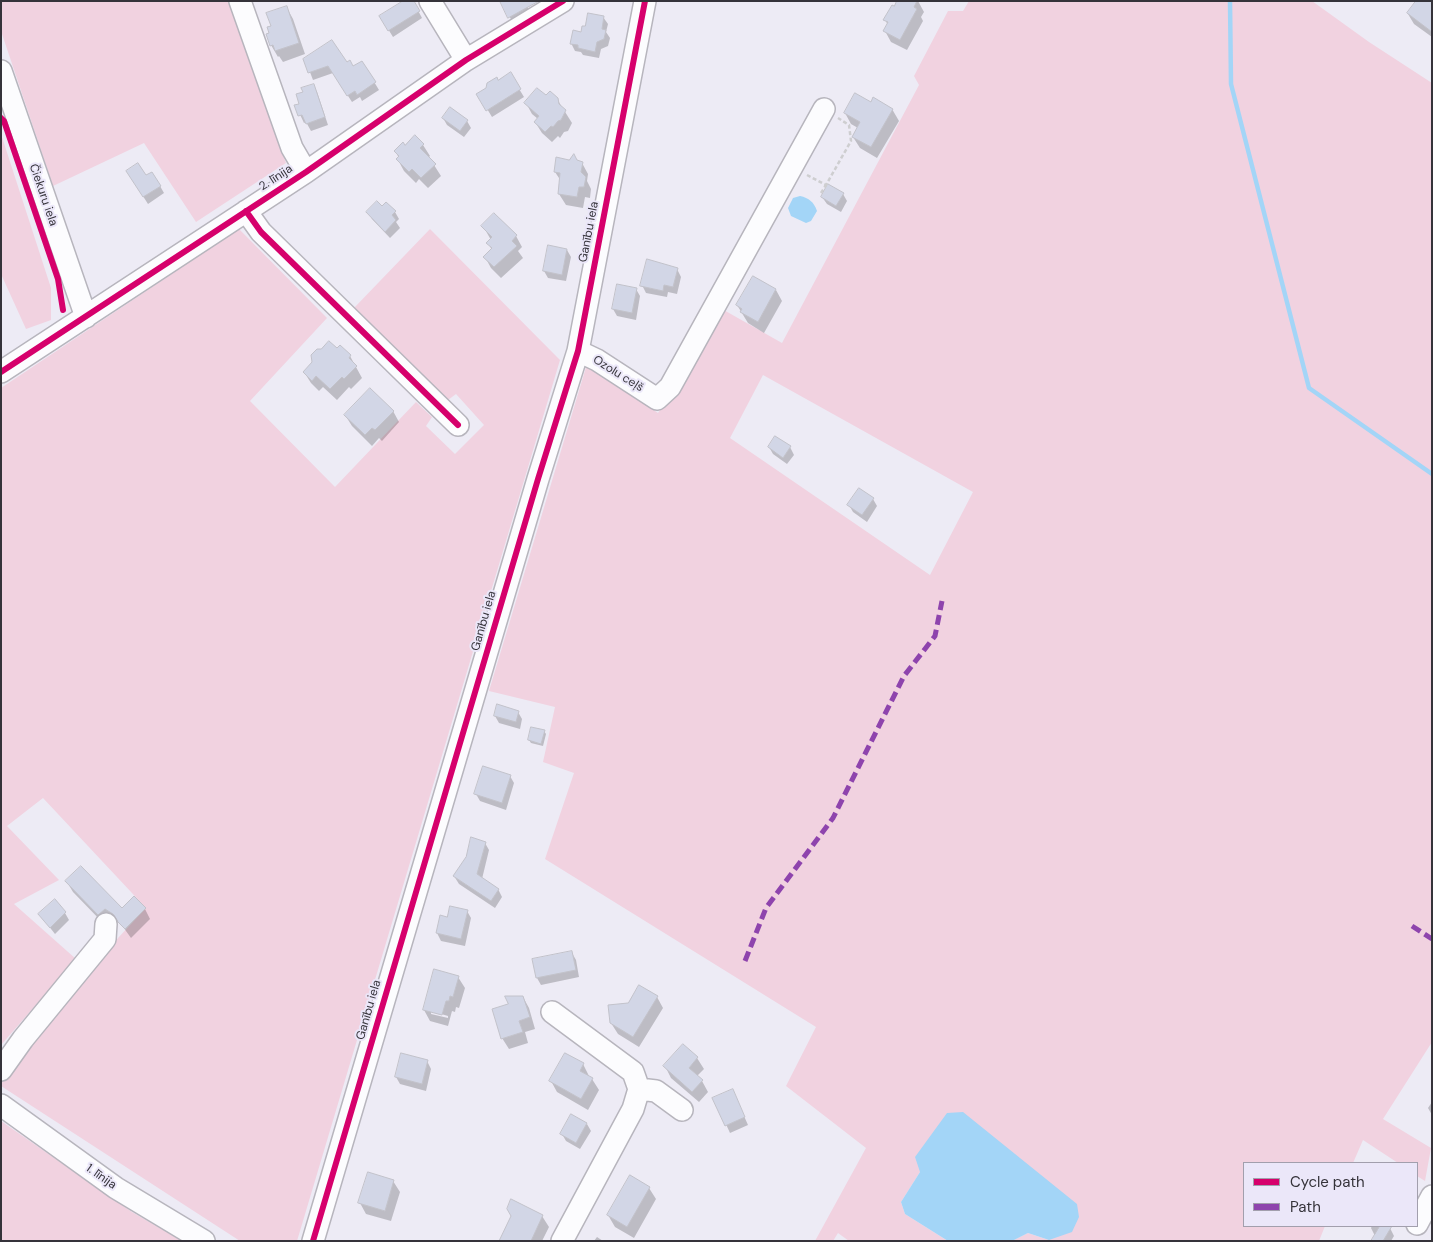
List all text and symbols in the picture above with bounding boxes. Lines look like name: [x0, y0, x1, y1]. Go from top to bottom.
street label: Čiekuru iela: [26, 162, 60, 228]
street label: 2. līnija: [257, 162, 295, 194]
street label: Ganību iela: [576, 200, 602, 264]
street label: Ozolu ceļš: [590, 353, 646, 395]
street label: Ganību iela: [469, 589, 499, 653]
street label: Ganību iela: [354, 978, 384, 1042]
street label: 1. līnija: [83, 1161, 119, 1193]
legend: [1243, 1162, 1418, 1227]
text: Cycle path: [1290, 1172, 1365, 1192]
text: Path: [1290, 1197, 1321, 1217]

